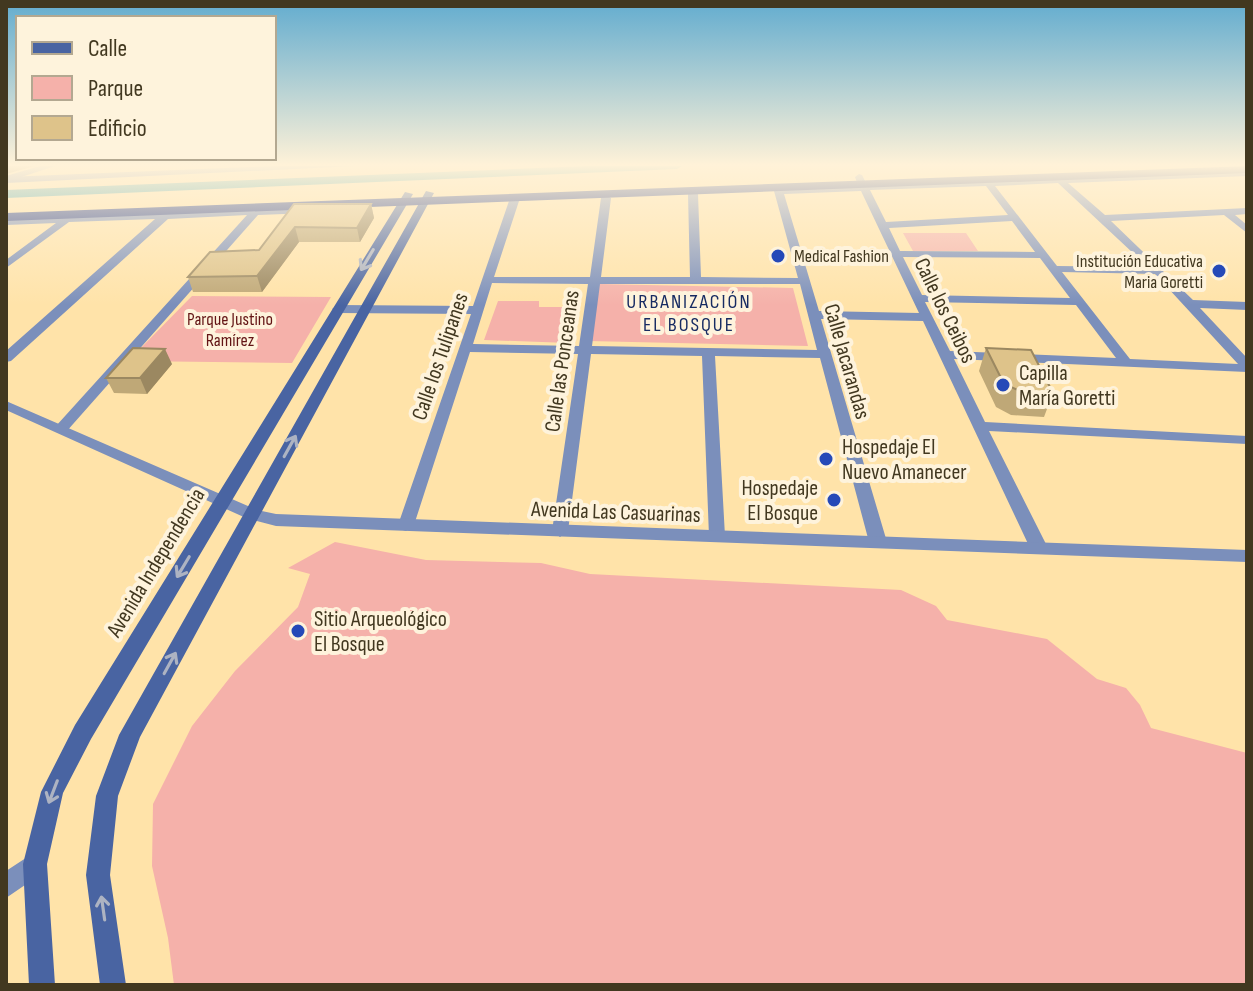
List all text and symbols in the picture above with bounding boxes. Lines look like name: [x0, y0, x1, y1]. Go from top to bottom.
legend: [16, 16, 276, 160]
text: Calle: [88, 34, 127, 63]
text: Parque: [88, 74, 143, 103]
text: Edificio: [88, 114, 147, 143]
place label: Medical Fashion: [794, 246, 889, 267]
marker: Medical Fashion: [769, 247, 787, 265]
one-way arrow: [359, 248, 375, 271]
place label: Institución Educativa Maria Goretti: [1076, 251, 1203, 293]
street label: Calle los Ceibos: [908, 254, 982, 368]
marker: Institución Educativa Maria Goretti: [1210, 262, 1228, 280]
street label: Calle las Ponceanas: [539, 288, 586, 434]
street label: Calle los Tulipanes: [406, 289, 475, 424]
district label: URBANIZACIÓN EL BOSQUE: [626, 290, 752, 337]
street label: Calle Jacarandas: [817, 301, 876, 422]
park label: Parque Justino Ramírez: [187, 309, 273, 351]
place label: Capilla María Goretti: [1019, 360, 1115, 412]
marker: Capilla María Goretti: [994, 376, 1012, 394]
place label: Hospedaje El Nuevo Amanecer: [842, 434, 967, 486]
one-way arrow: [282, 435, 298, 458]
marker: Hospedaje El Nuevo Amanecer: [817, 450, 835, 468]
place label: Hospedaje El Bosque: [741, 475, 818, 527]
street label: Avenida Independencia: [101, 483, 211, 643]
marker: Hospedaje El Bosque: [825, 491, 843, 509]
street label: Avenida Las Casuarinas: [530, 496, 701, 529]
one-way arrow: [174, 555, 190, 578]
place label: Sitio Arqueológico El Bosque: [314, 606, 447, 658]
marker: Sitio Arqueológico El Bosque: [289, 622, 307, 640]
one-way arrow: [162, 652, 178, 675]
one-way arrow: [45, 779, 59, 804]
one-way arrow: [95, 896, 110, 921]

